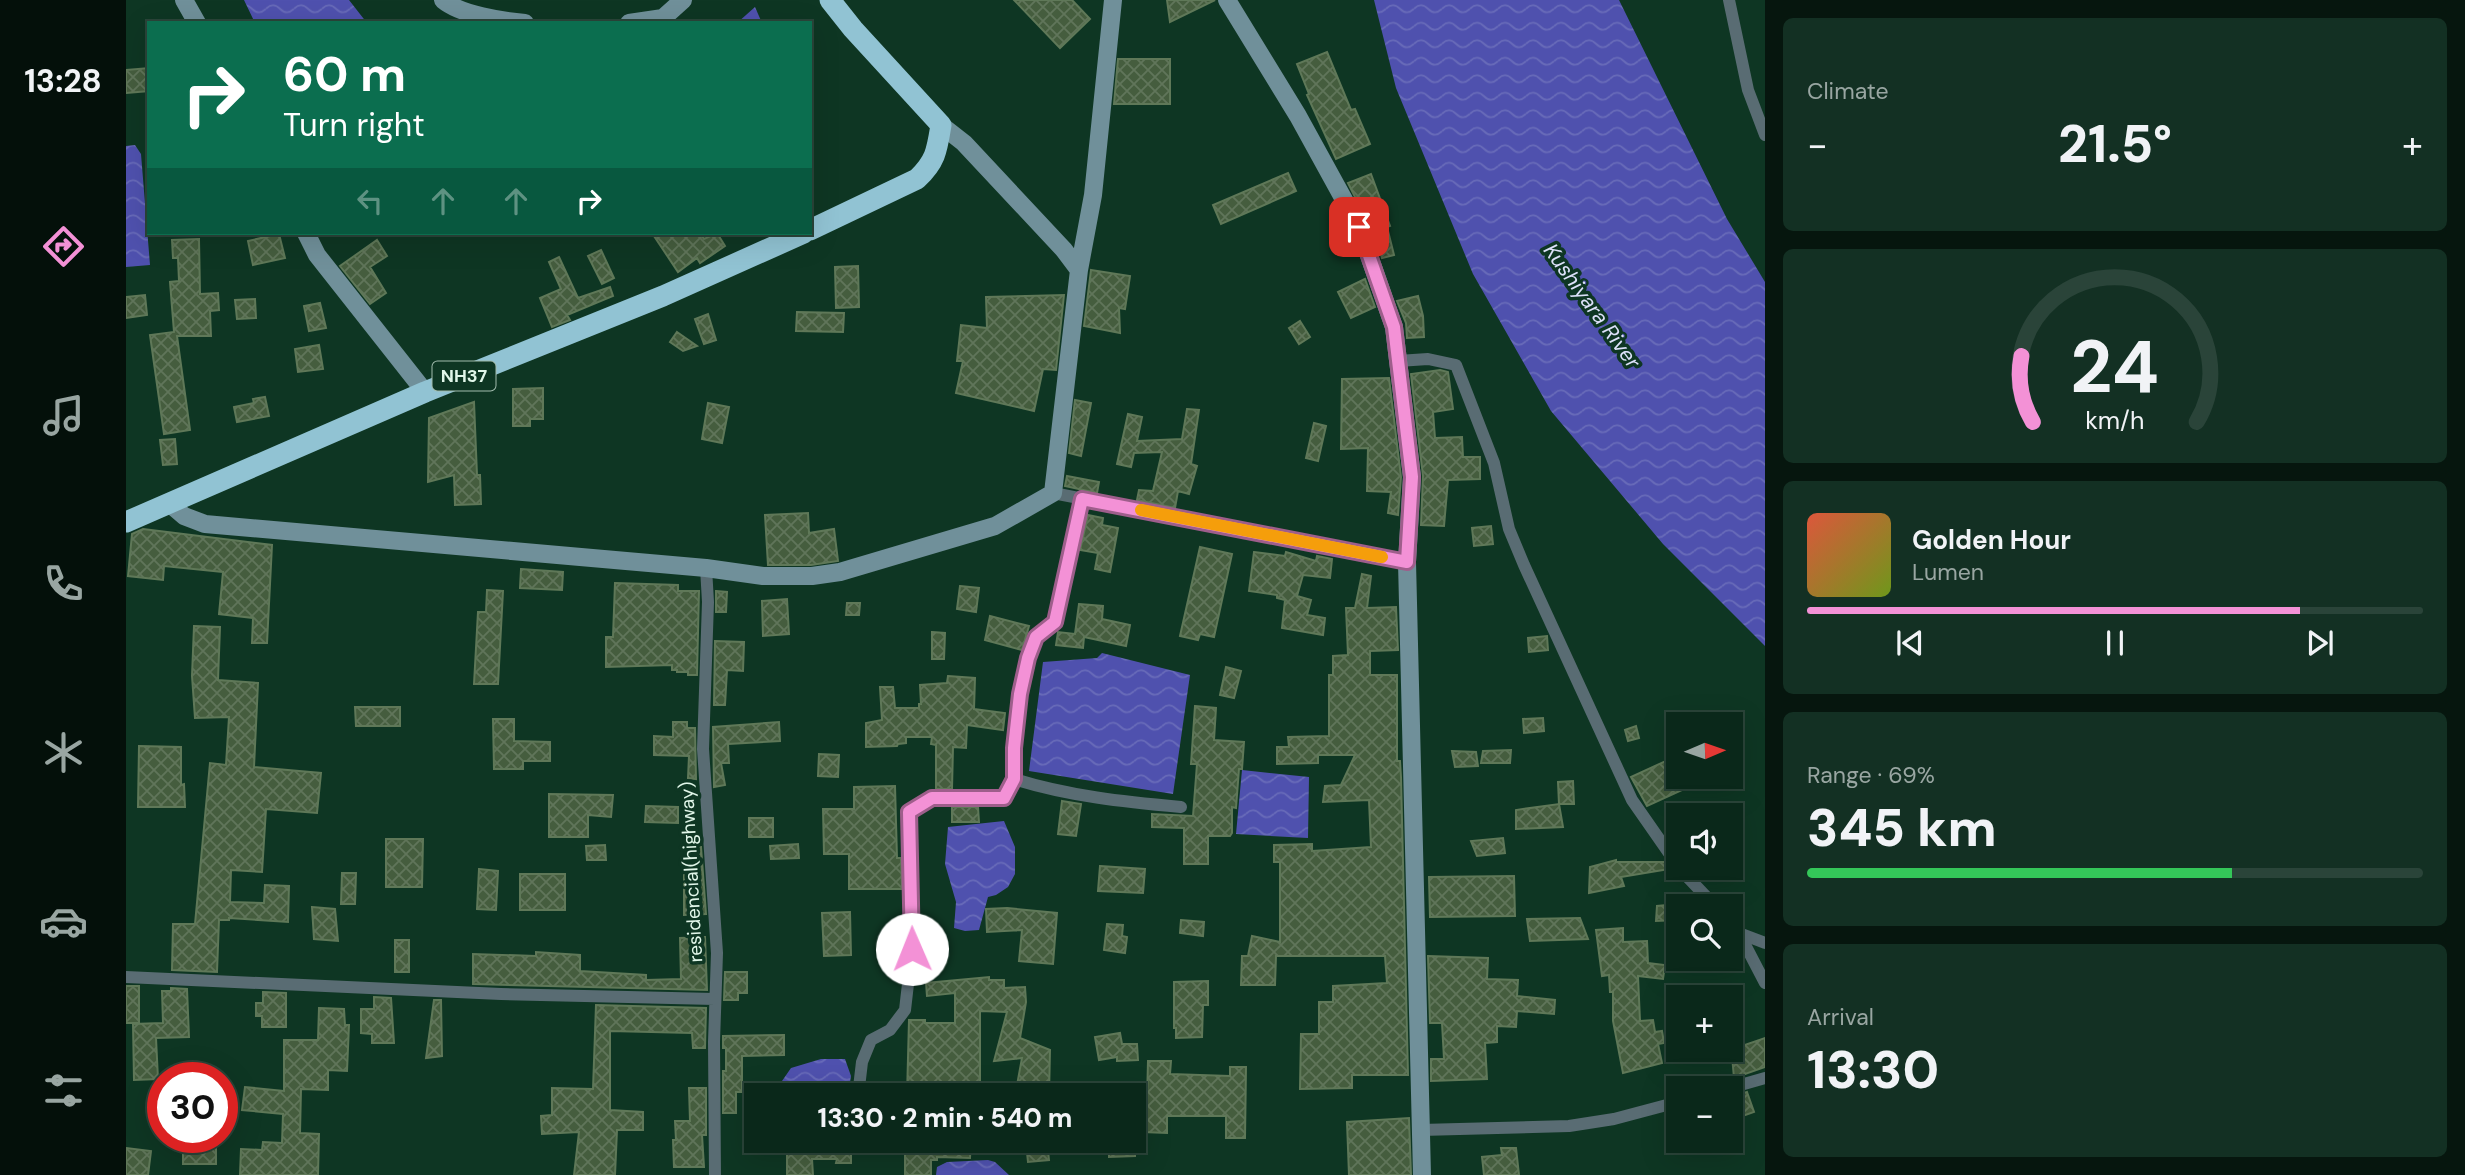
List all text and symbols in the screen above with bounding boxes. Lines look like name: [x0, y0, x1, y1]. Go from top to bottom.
text: 60 m: [283, 42, 406, 106]
icon: right: [168, 49, 259, 140]
text: 13:28: [24, 60, 102, 102]
text: Climate: [1807, 76, 1889, 106]
text: Turn right: [283, 104, 425, 146]
text: 21.5°: [2058, 110, 2172, 178]
text: −: [1807, 120, 1828, 170]
text: +: [2402, 120, 2423, 170]
icon: left: [351, 182, 389, 220]
icon: ahead: [424, 182, 462, 220]
icon: ahead: [497, 182, 535, 220]
icon: right: [570, 182, 608, 220]
pin: [1329, 197, 1389, 257]
icon: arrive: [1340, 208, 1378, 246]
icon: directions: [39, 222, 88, 271]
water label: Kushiyara River: [1537, 238, 1648, 375]
text: 24: [2071, 321, 2159, 416]
road number: NH37: [432, 362, 496, 390]
icon: music: [39, 391, 88, 440]
text: km/h: [2085, 404, 2145, 437]
text: Golden Hour: [1912, 523, 2071, 557]
text: Lumen: [1912, 557, 1984, 587]
icon: phone: [39, 559, 88, 608]
icon: previous: [1891, 624, 1929, 662]
icon: pause: [2096, 624, 2134, 662]
icon: next: [2301, 624, 2339, 662]
north arrow: [1666, 712, 1743, 789]
map controls: [1666, 712, 1743, 1153]
icon: climate: [39, 728, 88, 777]
text: Range · 69%: [1807, 760, 1935, 790]
street label: residencial(highway): [674, 781, 708, 963]
text: 345 km: [1807, 794, 1997, 862]
button: sound: [1666, 803, 1743, 880]
button: search: [1666, 894, 1743, 971]
icon: car: [39, 897, 88, 946]
position arrow: [875, 912, 949, 986]
button: +: [1666, 985, 1743, 1062]
text: Arrival: [1807, 1002, 1874, 1032]
text: 13:30: [1807, 1036, 1939, 1104]
speed limit sign: 30: [147, 1062, 238, 1153]
icon: filters: [39, 1066, 88, 1115]
button: −: [1666, 1076, 1743, 1153]
text: 13:30 · 2 min · 540 m: [818, 1101, 1072, 1135]

